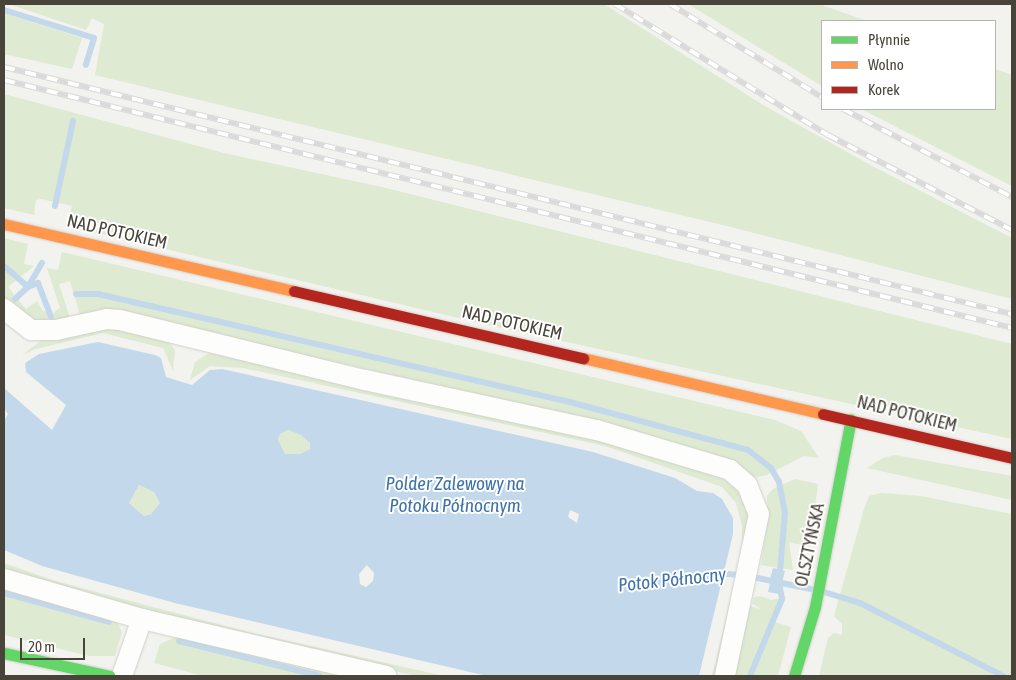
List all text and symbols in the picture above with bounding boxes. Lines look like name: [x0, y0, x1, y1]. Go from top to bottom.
legend: [821, 20, 996, 110]
text: Płynnie: [868, 31, 910, 48]
text: Wolno: [868, 56, 904, 73]
text: Korek: [868, 81, 900, 98]
street label: NAD POTOKIEM: [65, 210, 169, 254]
street label: NAD POTOKIEM: [460, 301, 564, 345]
street label: NAD POTOKIEM: [855, 391, 959, 437]
water label: Polder Zalewowy na Potoku Północnym: [386, 473, 524, 517]
street label: OLSZTYŃSKA: [791, 501, 829, 589]
water label: Potok Północny: [617, 563, 727, 597]
scale bar: [22, 628, 88, 660]
text: 20 m: [28, 638, 55, 655]

